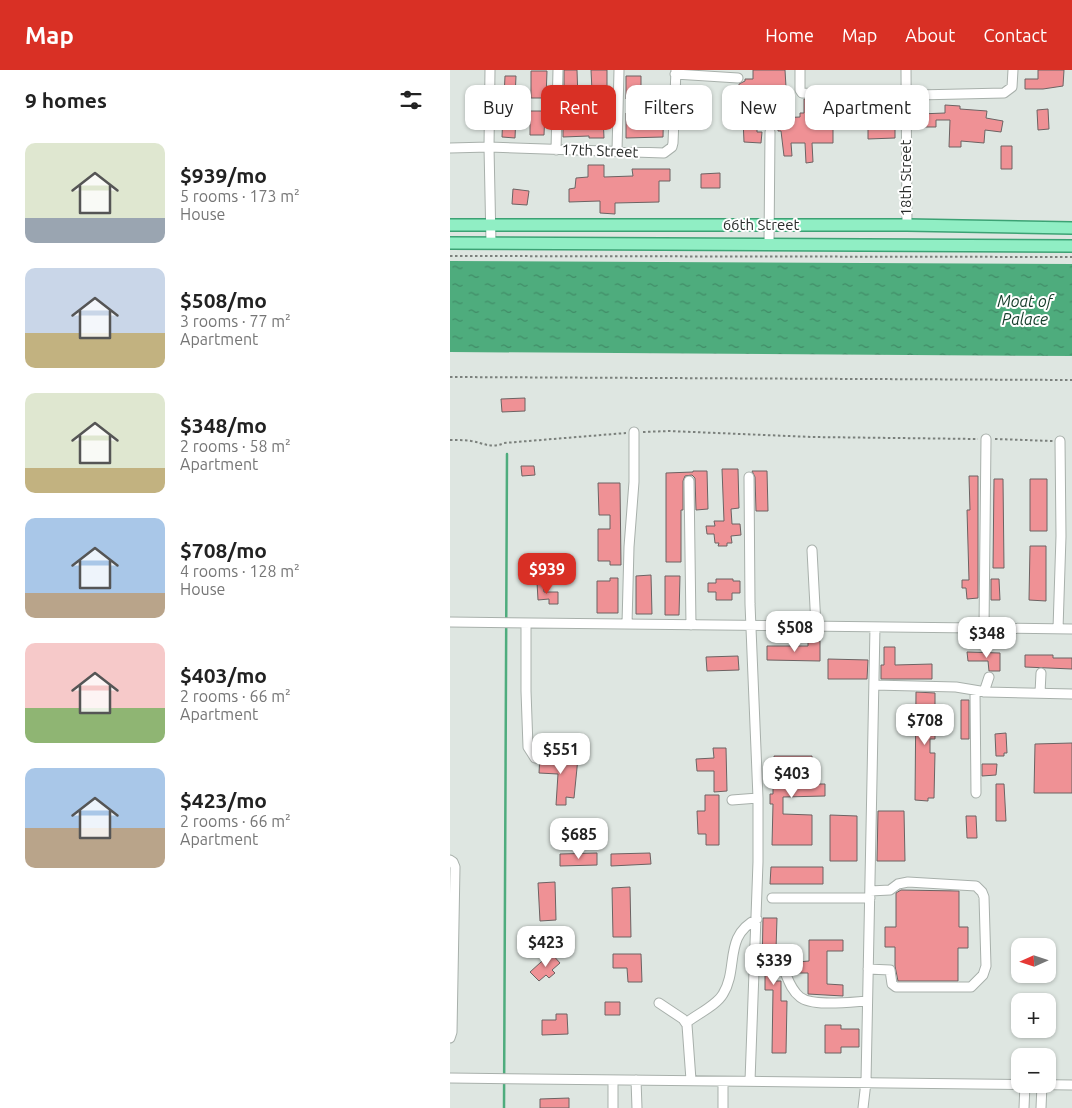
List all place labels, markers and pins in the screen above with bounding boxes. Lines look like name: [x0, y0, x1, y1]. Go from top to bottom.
pin: $939: [517, 552, 577, 595]
pin: $508: [765, 610, 825, 653]
pin: $348: [957, 616, 1017, 659]
pin: $708: [895, 704, 955, 746]
pin: $551: [531, 732, 591, 775]
pin: $403: [762, 756, 822, 799]
pin: $685: [549, 818, 609, 860]
pin: $423: [516, 926, 576, 968]
pin: $339: [744, 944, 804, 986]

